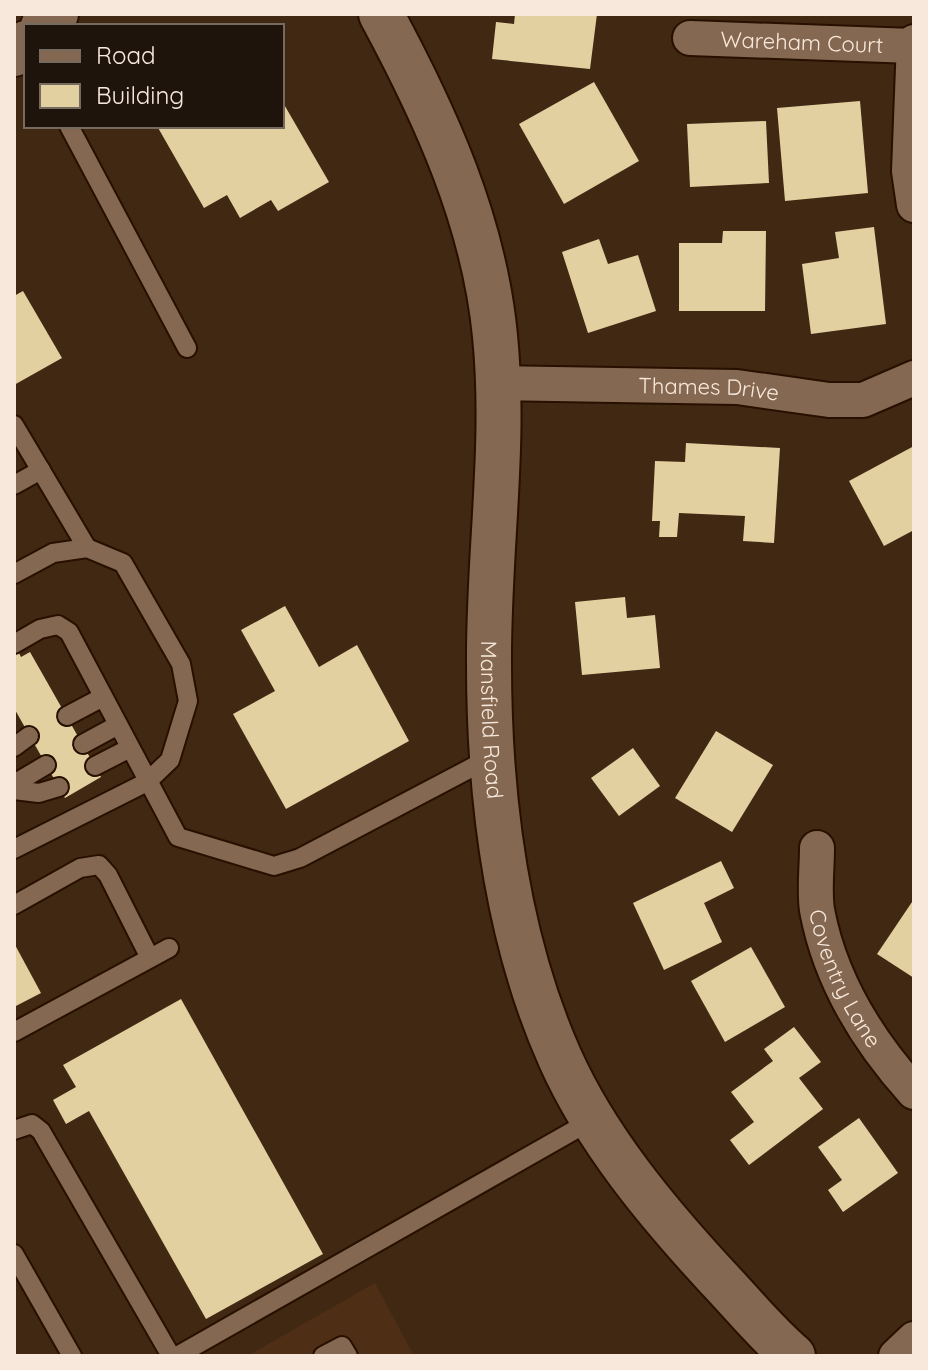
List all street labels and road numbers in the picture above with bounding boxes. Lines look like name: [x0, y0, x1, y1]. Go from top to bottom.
street label: Wareham Court: [720, 25, 884, 59]
street label: Thames Drive: [638, 371, 781, 407]
street label: Mansfield Road: [475, 640, 509, 800]
street label: Coventry Lane: [803, 907, 888, 1053]

